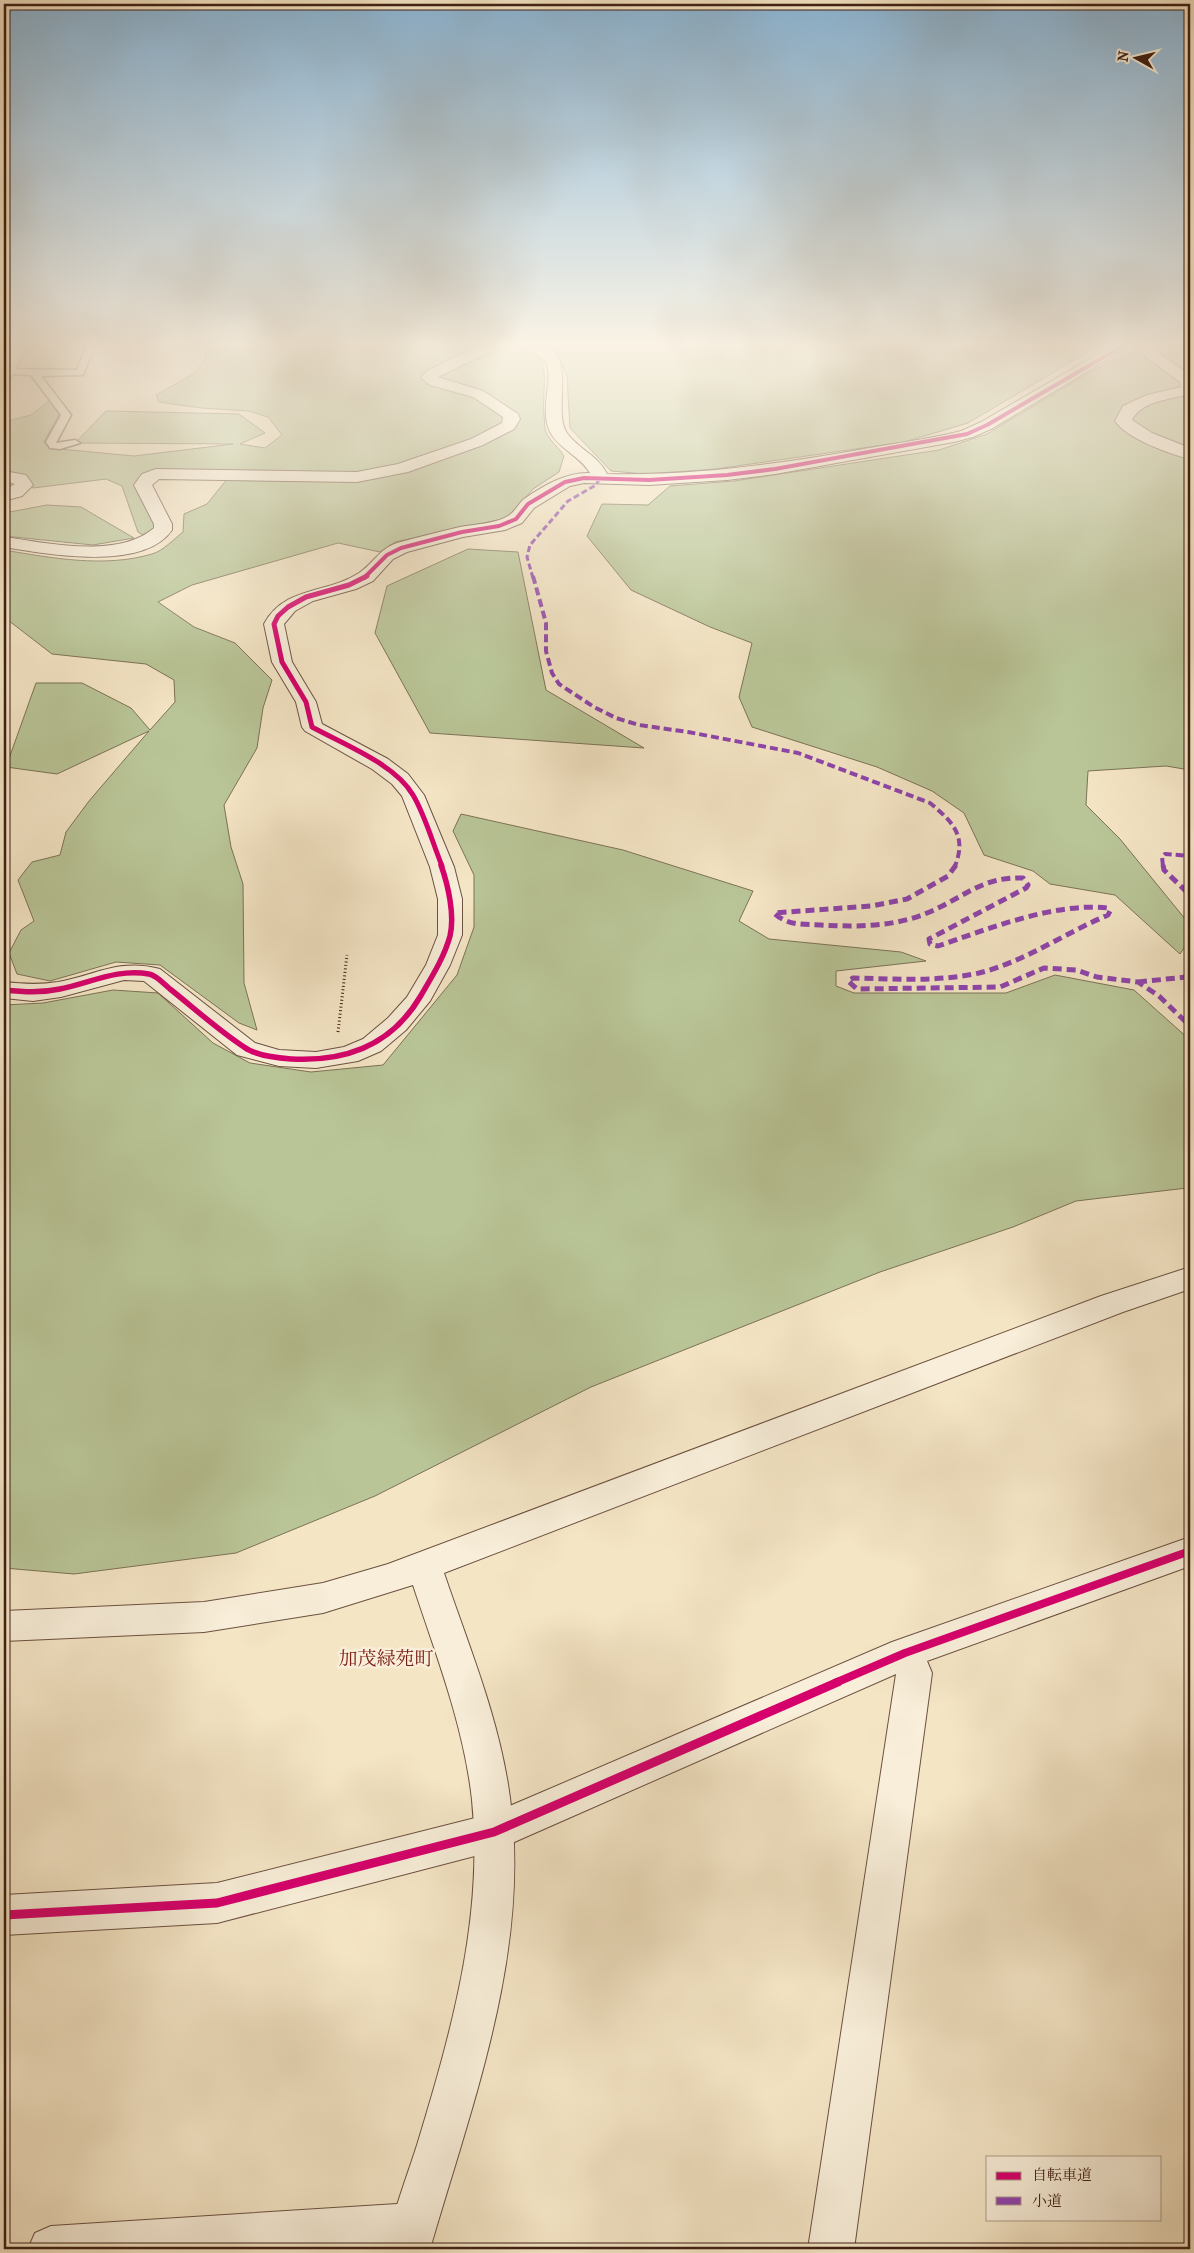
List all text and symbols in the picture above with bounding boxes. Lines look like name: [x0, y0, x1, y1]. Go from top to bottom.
north arrow: [1112, 32, 1162, 82]
text: N: [1114, 49, 1133, 63]
district label: 加茂緑苑町: [338, 1648, 434, 1670]
legend: [986, 2156, 1162, 2220]
text: 自転車道: [1032, 2166, 1092, 2184]
text: 小道: [1032, 2192, 1062, 2210]

